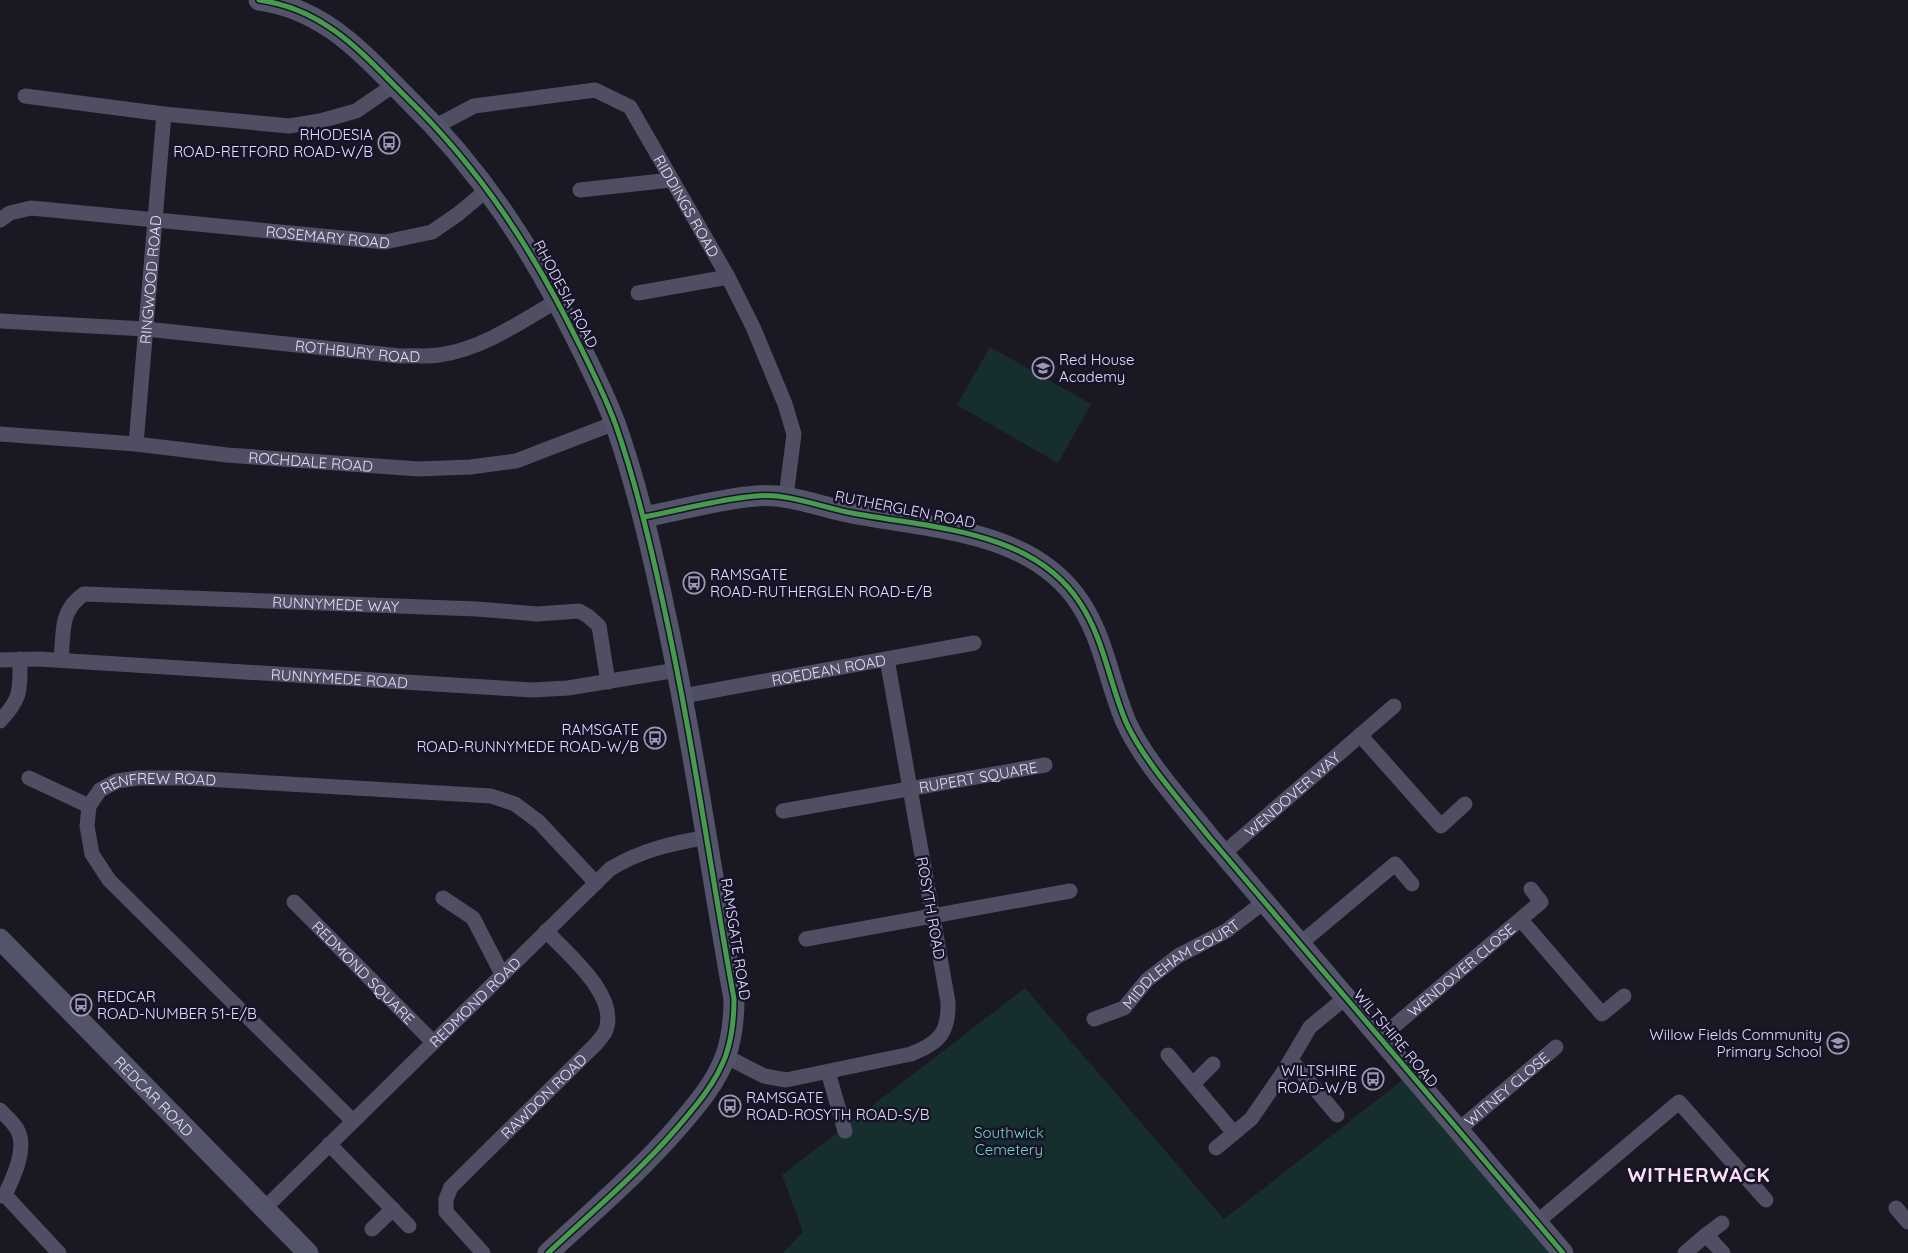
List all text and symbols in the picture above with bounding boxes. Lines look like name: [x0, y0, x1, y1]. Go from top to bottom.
place label: RHODESIA ROAD-RETFORD ROAD-W/B: [173, 125, 373, 161]
bus stop icon: RHODESIA ROAD-RETFORD ROAD-W/B: [377, 131, 401, 155]
street label: RIDDINGS ROAD: [650, 151, 724, 261]
street label: RINGWOOD ROAD: [135, 214, 165, 345]
street label: ROSEMARY ROAD: [265, 221, 391, 252]
street label: RHODESIA ROAD: [530, 237, 603, 351]
street label: ROTHBURY ROAD: [294, 335, 421, 365]
place label: Red House Academy: [1059, 350, 1135, 386]
school or university icon: Red House Academy: [1031, 356, 1055, 380]
street label: ROCHDALE ROAD: [248, 447, 374, 475]
street label: RUTHERGLEN ROAD: [833, 486, 977, 532]
place label: RAMSGATE ROAD-RUTHERGLEN ROAD-E/B: [710, 565, 933, 601]
bus stop icon: RAMSGATE ROAD-RUTHERGLEN ROAD-E/B: [682, 571, 706, 595]
street label: RUNNYMEDE WAY: [272, 592, 400, 616]
street label: ROEDEAN ROAD: [770, 650, 887, 689]
street label: RUNNYMEDE ROAD: [270, 664, 409, 692]
place label: RAMSGATE ROAD-RUNNYMEDE ROAD-W/B: [416, 720, 639, 756]
bus stop icon: RAMSGATE ROAD-RUNNYMEDE ROAD-W/B: [643, 726, 667, 750]
street label: WENDOVER WAY: [1240, 747, 1344, 841]
street label: RUPERT SQUARE: [917, 757, 1039, 797]
street label: RENFREW ROAD: [97, 768, 217, 798]
street label: ROSYTH ROAD: [913, 855, 949, 961]
street label: RAMSGATE ROAD: [717, 877, 755, 1002]
street label: MIDDLEHAM COURT: [1118, 915, 1243, 1013]
street label: REDMOND SQUARE: [308, 917, 419, 1028]
street label: WENDOVER CLOSE: [1403, 919, 1519, 1020]
street label: REDMOND ROAD: [425, 953, 525, 1051]
street label: WILTSHIRE ROAD: [1350, 985, 1443, 1091]
place label: REDCAR ROAD-NUMBER 51-E/B: [97, 987, 257, 1023]
bus stop icon: REDCAR ROAD-NUMBER 51-E/B: [69, 993, 93, 1017]
place label: Willow Fields Community Primary School: [1649, 1025, 1822, 1061]
school or university icon: Willow Fields Community Primary School: [1826, 1031, 1850, 1055]
street label: WITNEY CLOSE: [1460, 1048, 1553, 1130]
street label: RAWDON ROAD: [496, 1049, 590, 1142]
street label: REDCAR ROAD: [111, 1052, 198, 1140]
place label: WILTSHIRE ROAD-W/B: [1277, 1061, 1357, 1097]
bus stop icon: WILTSHIRE ROAD-W/B: [1361, 1067, 1385, 1091]
place label: RAMSGATE ROAD-ROSYTH ROAD-S/B: [746, 1088, 930, 1124]
bus stop icon: RAMSGATE ROAD-ROSYTH ROAD-S/B: [718, 1094, 742, 1118]
park label: Southwick Cemetery: [974, 1123, 1044, 1159]
district label: WITHERWACK: [1627, 1162, 1771, 1187]

